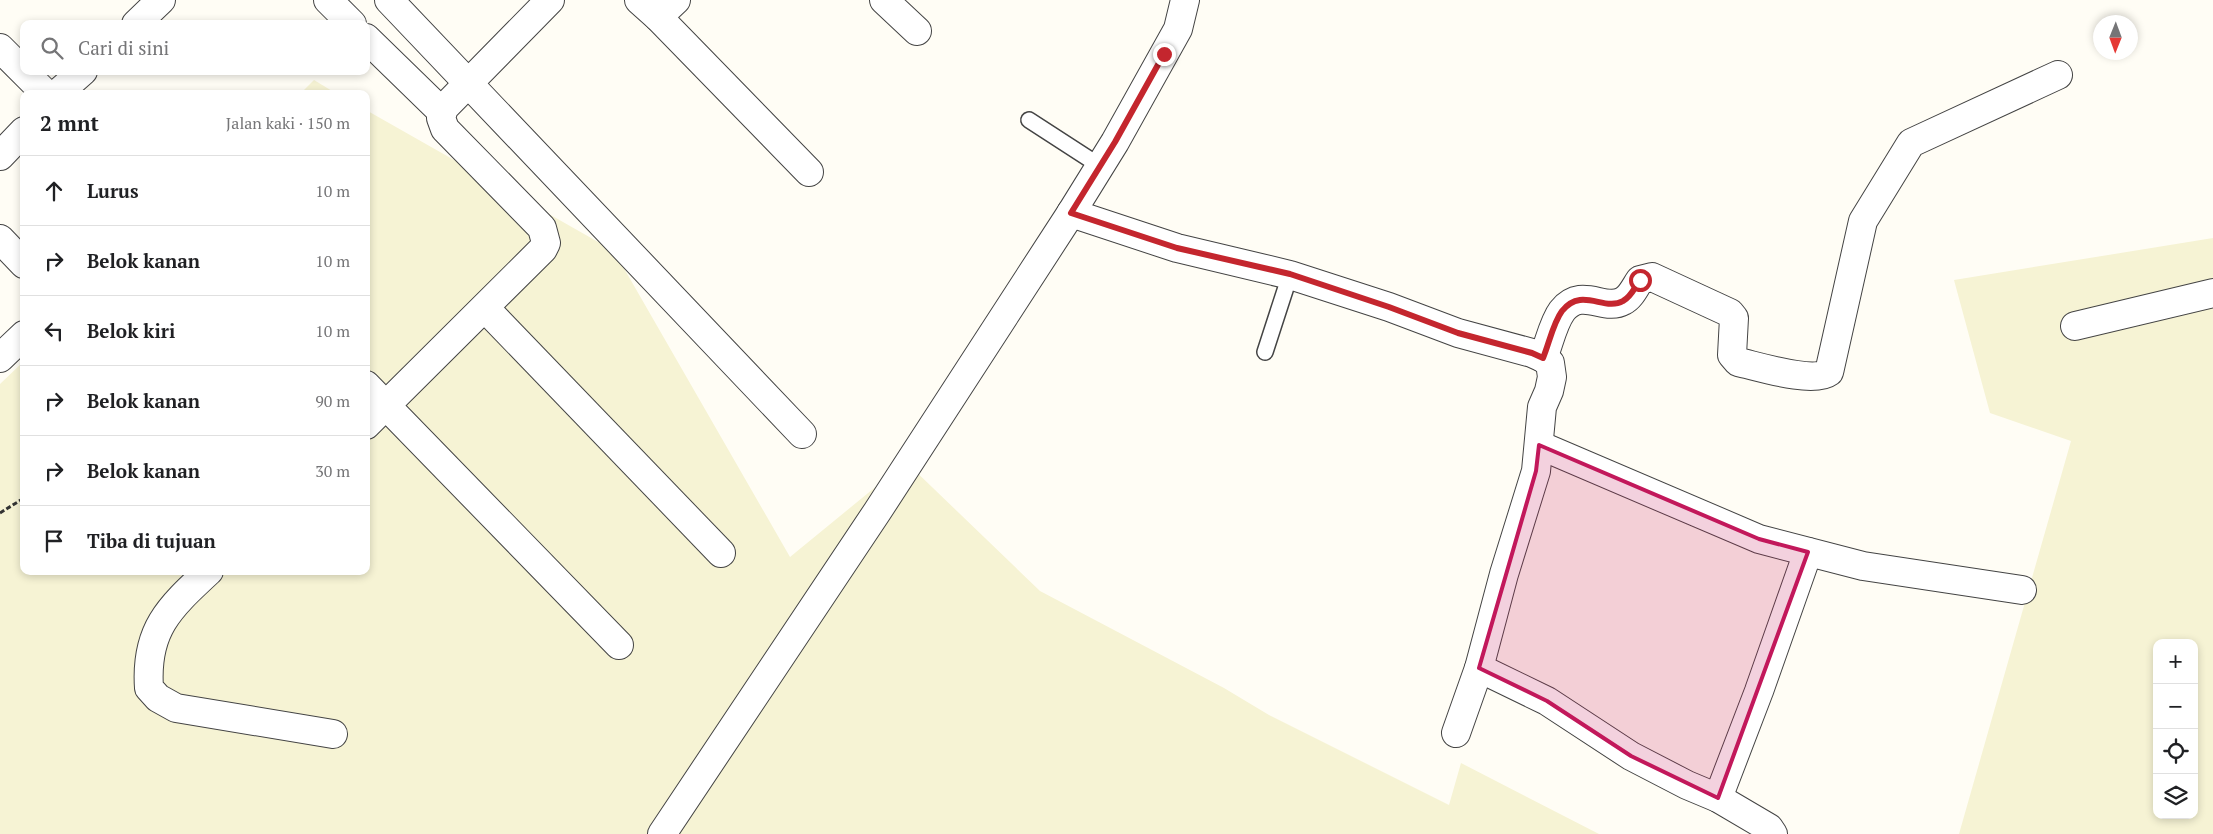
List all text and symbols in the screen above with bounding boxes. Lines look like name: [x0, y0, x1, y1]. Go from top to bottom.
north arrow: [2093, 15, 2138, 60]
search box: [20, 20, 370, 75]
icon: search: [38, 34, 66, 62]
text: Cari di sini: [78, 35, 169, 60]
route end: [1153, 43, 1176, 66]
text: 2 mnt: [40, 109, 99, 137]
text: Jalan kaki · 150 m: [226, 112, 350, 134]
icon: ahead: [40, 177, 68, 205]
text: Lurus: [87, 178, 139, 203]
text: 10 m: [315, 180, 350, 202]
icon: right: [40, 247, 68, 275]
text: Belok kanan: [87, 248, 200, 273]
text: 10 m: [315, 250, 350, 272]
route start: [1629, 269, 1652, 292]
icon: left: [40, 317, 68, 345]
text: Belok kiri: [87, 318, 175, 343]
text: 10 m: [315, 320, 350, 342]
icon: right: [40, 387, 68, 415]
text: Belok kanan: [87, 388, 200, 413]
text: 90 m: [315, 390, 350, 412]
icon: right: [40, 457, 68, 485]
text: Belok kanan: [87, 458, 200, 483]
text: 30 m: [315, 460, 350, 482]
icon: arrive: [40, 527, 68, 555]
text: Tiba di tujuan: [87, 528, 216, 553]
map controls: [2153, 639, 2198, 819]
button: +: [2153, 639, 2198, 684]
button: −: [2153, 684, 2198, 729]
button: locate: [2153, 729, 2198, 774]
button: layers: [2153, 774, 2198, 819]

